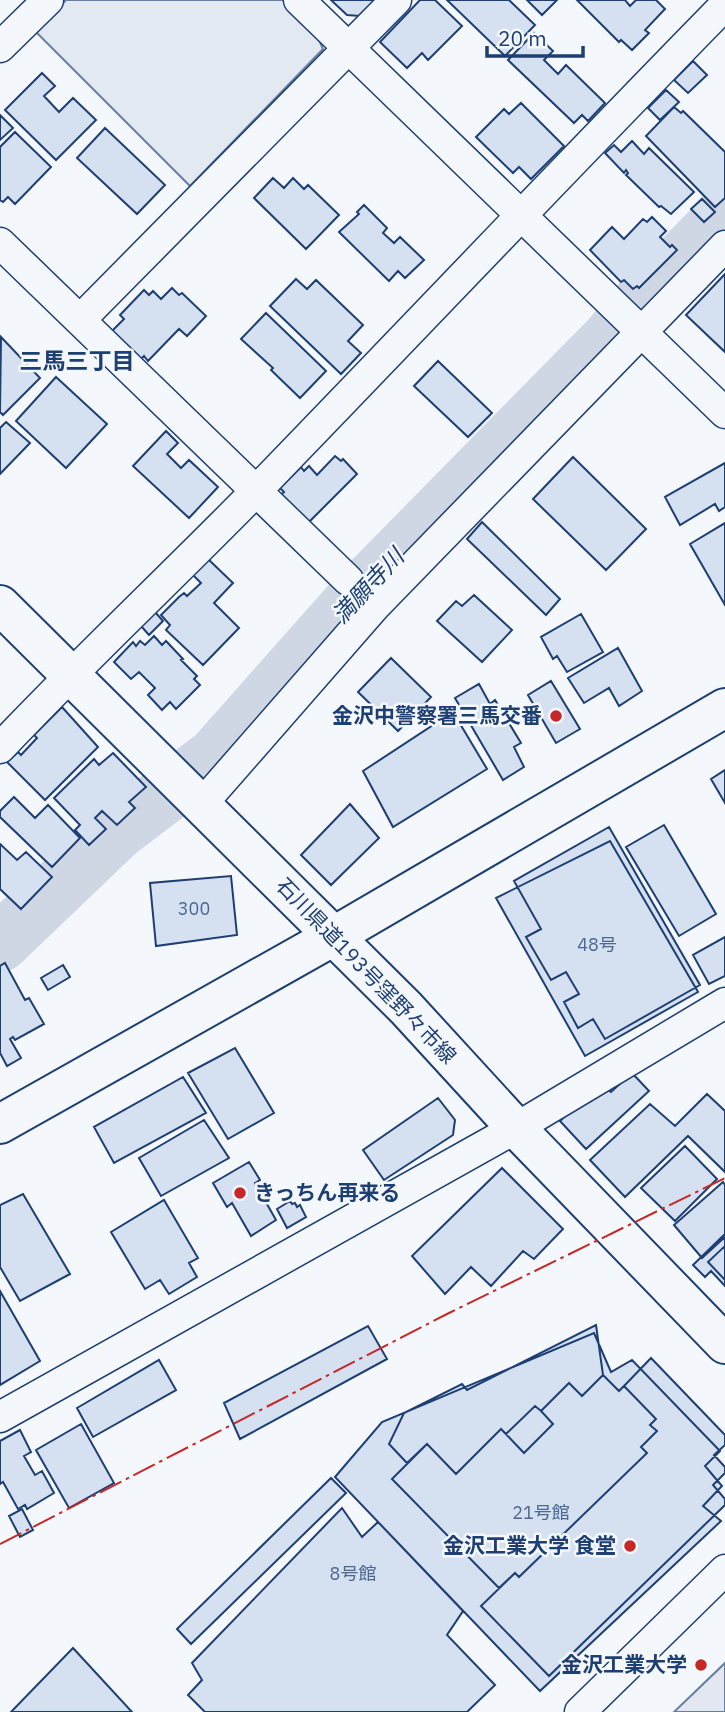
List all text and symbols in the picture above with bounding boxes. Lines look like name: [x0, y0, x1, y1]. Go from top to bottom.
scale bar: [487, 14, 583, 58]
text: 20 m: [498, 24, 547, 52]
district label: 三馬三丁目: [20, 345, 135, 375]
water label: 満願寺川: [325, 539, 412, 629]
place label: 金沢中警察署三馬交番: [332, 701, 542, 729]
marker: 金沢中警察署三馬交番: [548, 708, 564, 724]
street label: 石川県道193号窪野々市線: [271, 871, 463, 1069]
house number: 300: [178, 897, 210, 920]
house number: 48号: [577, 933, 617, 956]
place label: きっちん再来る: [254, 1178, 400, 1206]
marker: きっちん再来る: [232, 1185, 248, 1201]
house number: 21号館: [512, 1501, 570, 1524]
place label: 金沢工業大学 食堂: [443, 1531, 616, 1559]
marker: 金沢工業大学 食堂: [622, 1538, 638, 1554]
house number: 8号館: [330, 1562, 376, 1585]
place label: 金沢工業大学: [561, 1650, 687, 1678]
marker: 金沢工業大学: [693, 1657, 709, 1673]

